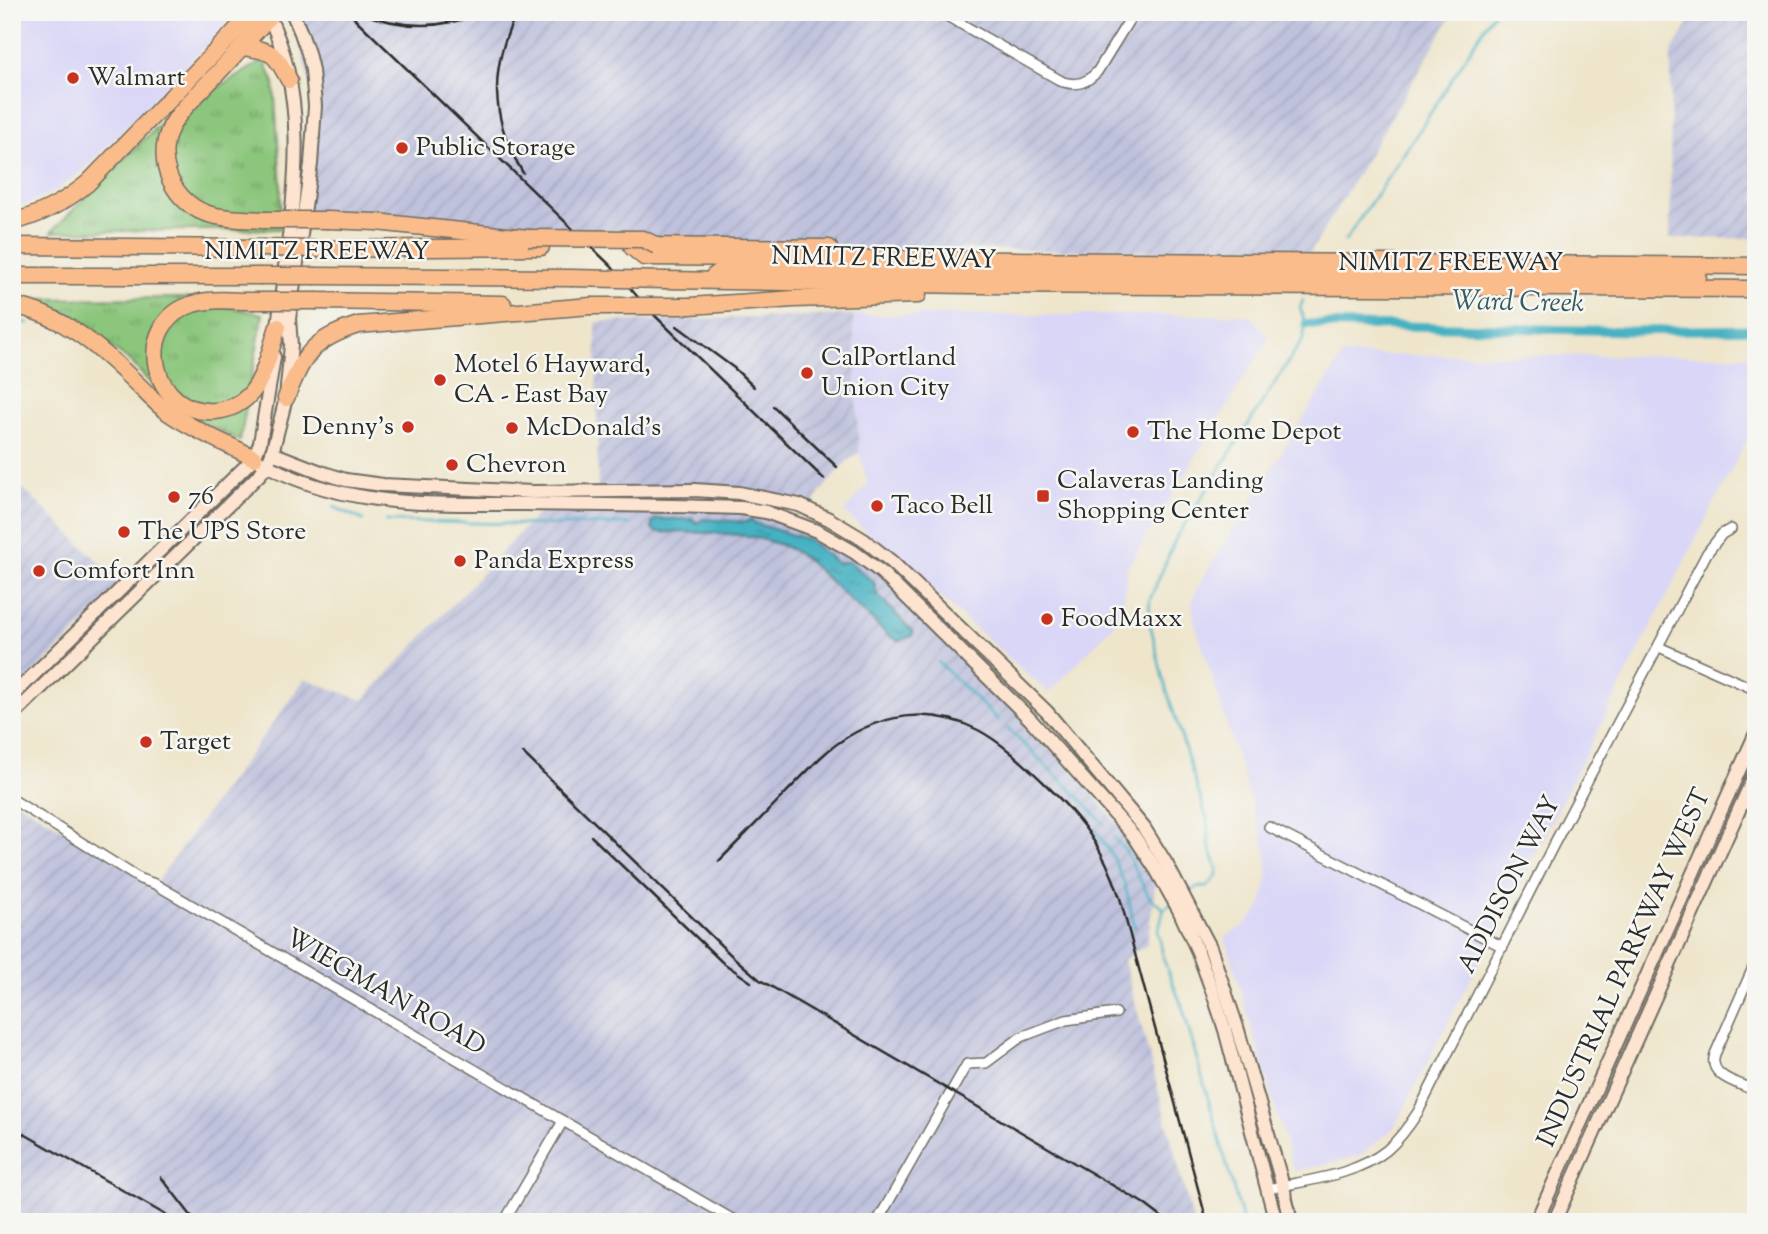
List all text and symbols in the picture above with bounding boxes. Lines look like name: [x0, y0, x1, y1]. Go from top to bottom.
place label: Walmart: [87, 60, 185, 97]
marker: Walmart: [65, 70, 81, 86]
place label: Public Storage: [416, 130, 576, 167]
marker: Public Storage: [394, 140, 410, 156]
street label: NIMITZ FREEWAY: [204, 234, 430, 271]
street label: NIMITZ FREEWAY: [771, 239, 997, 279]
street label: NIMITZ FREEWAY: [1338, 245, 1564, 282]
water label: Ward Creek: [1452, 282, 1585, 324]
place label: CalPortland Union City: [821, 340, 957, 407]
place label: Motel 6 Hayward, CA - East Bay: [454, 347, 651, 414]
marker: CalPortland Union City: [799, 365, 815, 381]
marker: Motel 6 Hayward, CA - East Bay: [432, 372, 448, 388]
place label: Denny's: [302, 409, 394, 446]
place label: McDonald's: [526, 410, 661, 447]
place label: The Home Depot: [1147, 414, 1342, 451]
marker: Denny's: [400, 419, 416, 435]
marker: McDonald's: [504, 420, 520, 436]
marker: The Home Depot: [1125, 424, 1141, 440]
place label: Chevron: [466, 447, 567, 484]
marker: Chevron: [444, 457, 460, 473]
place label: Calaveras Landing Shopping Center: [1057, 463, 1264, 530]
place label: 76: [188, 479, 214, 516]
place label: Taco Bell: [891, 488, 993, 525]
marker: Calaveras Landing Shopping Center: [1035, 488, 1051, 504]
marker: 76: [166, 489, 182, 505]
marker: Taco Bell: [869, 498, 885, 514]
place label: The UPS Store: [138, 514, 306, 551]
marker: The UPS Store: [116, 524, 132, 540]
place label: Panda Express: [474, 543, 634, 580]
place label: Comfort Inn: [53, 553, 195, 590]
marker: Panda Express: [452, 553, 468, 569]
marker: Comfort Inn: [31, 563, 47, 579]
place label: FoodMaxx: [1061, 601, 1183, 638]
marker: FoodMaxx: [1039, 611, 1055, 627]
place label: Target: [160, 724, 231, 761]
marker: Target: [138, 734, 154, 750]
street label: INDUSTRIAL PARKWAY WEST: [1529, 783, 1721, 1153]
street label: ADDISON WAY: [1449, 790, 1571, 980]
street label: WIEGMAN ROAD: [278, 920, 492, 1066]

